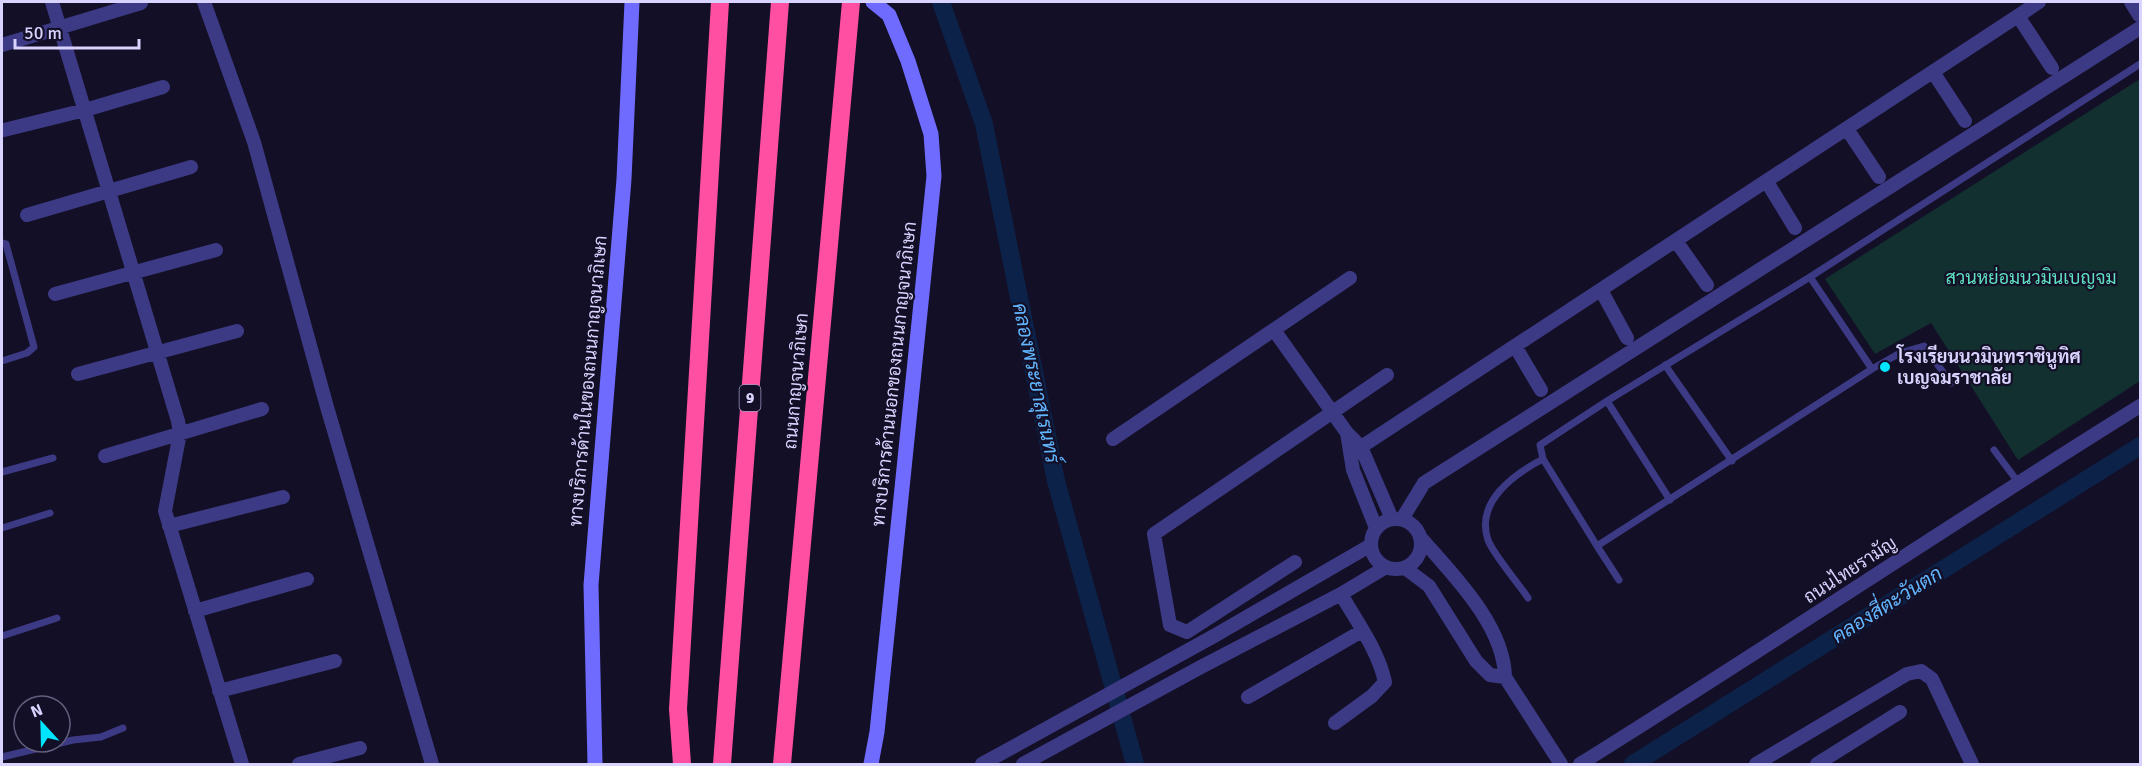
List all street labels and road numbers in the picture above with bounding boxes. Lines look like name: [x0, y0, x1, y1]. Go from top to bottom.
street label: ทางบริการด้านนอกของถนนกาญจนาภิเษก: [866, 220, 921, 528]
street label: ทางบริการด้านในของถนนกาญจนาภิเษก: [562, 234, 612, 528]
street label: ถนนกาญจนาภิเษก: [779, 312, 813, 450]
road number: 9: [740, 385, 760, 411]
street label: ถนนไทยรามัญ: [1798, 530, 1900, 608]

